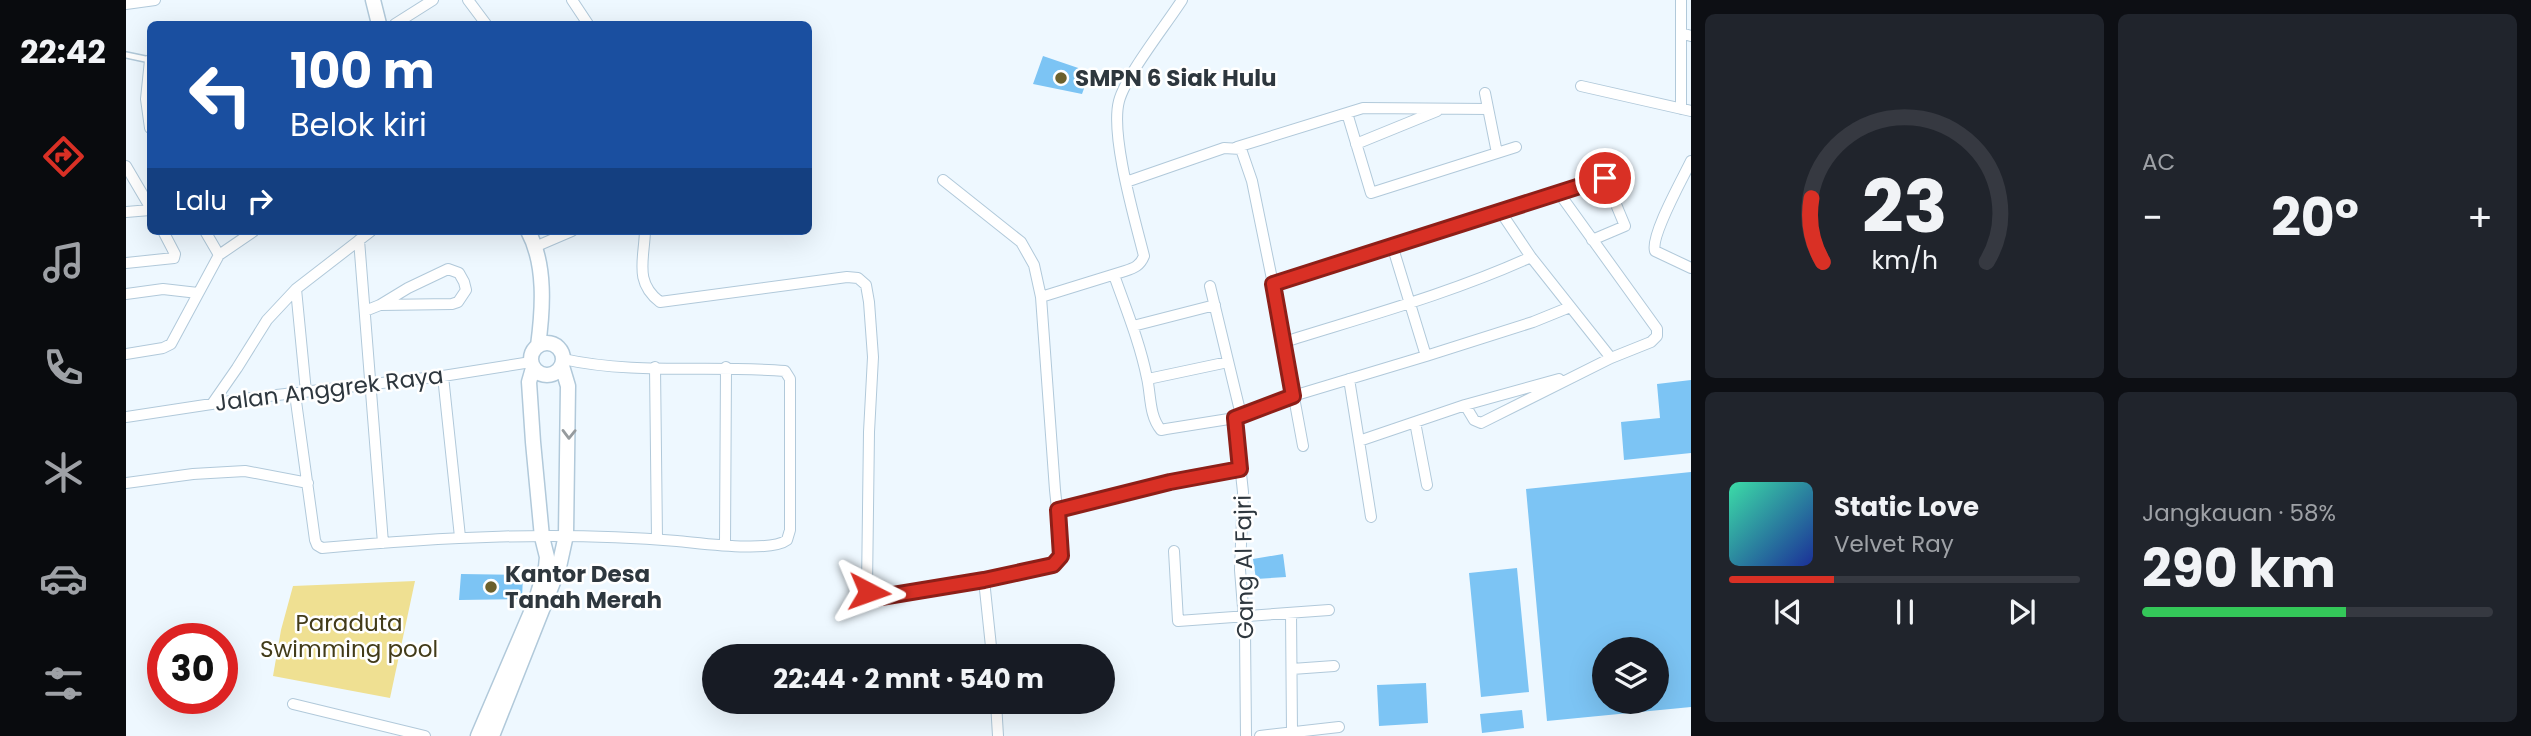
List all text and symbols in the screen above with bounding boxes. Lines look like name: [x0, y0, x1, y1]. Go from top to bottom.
text: 22:42: [20, 29, 106, 74]
text: 100 m: [290, 37, 435, 105]
icon: left: [175, 49, 266, 140]
place label: SMPN 6 Siak Hulu: [1075, 62, 1277, 94]
marker: SMPN 6 Siak Hulu: [1053, 70, 1069, 86]
text: Belok kiri: [290, 102, 427, 147]
icon: directions: [39, 132, 88, 181]
text: AC: [2142, 146, 2175, 178]
pin: [1575, 148, 1635, 208]
text: 23: [1862, 156, 1947, 257]
icon: arrive: [1586, 159, 1624, 197]
text: 20°: [2271, 181, 2359, 254]
icon: right: [241, 182, 279, 220]
text: Lalu: [175, 183, 227, 219]
text: −: [2142, 191, 2163, 244]
text: +: [2467, 191, 2493, 244]
icon: music: [39, 238, 88, 287]
text: km/h: [1871, 243, 1938, 278]
icon: phone: [39, 343, 88, 392]
street label: Jalan Anggrek Raya: [213, 359, 445, 419]
one-way arrow: [561, 428, 576, 439]
icon: climate: [39, 448, 88, 497]
text: Static Love: [1834, 489, 1979, 525]
street label: Gang Al Fajri: [1227, 495, 1261, 639]
text: Jangkauan · 58%: [2142, 497, 2336, 529]
text: Velvet Ray: [1834, 528, 1954, 560]
text: 290 km: [2142, 532, 2336, 605]
icon: car: [39, 554, 88, 603]
position arrow: [832, 555, 906, 629]
place label: Kantor Desa Tanah Merah: [505, 558, 662, 616]
marker: Kantor Desa Tanah Merah: [483, 579, 499, 595]
icon: previous: [1769, 593, 1807, 631]
icon: pause: [1886, 593, 1924, 631]
icon: next: [2003, 593, 2041, 631]
park label: Paraduta Swimming pool: [260, 607, 438, 665]
speed limit sign: 30: [147, 623, 238, 714]
map controls: [1592, 637, 1669, 714]
button: layers: [1592, 637, 1669, 714]
icon: filters: [39, 659, 88, 708]
text: 22:44 · 2 mnt · 540 m: [773, 661, 1044, 697]

